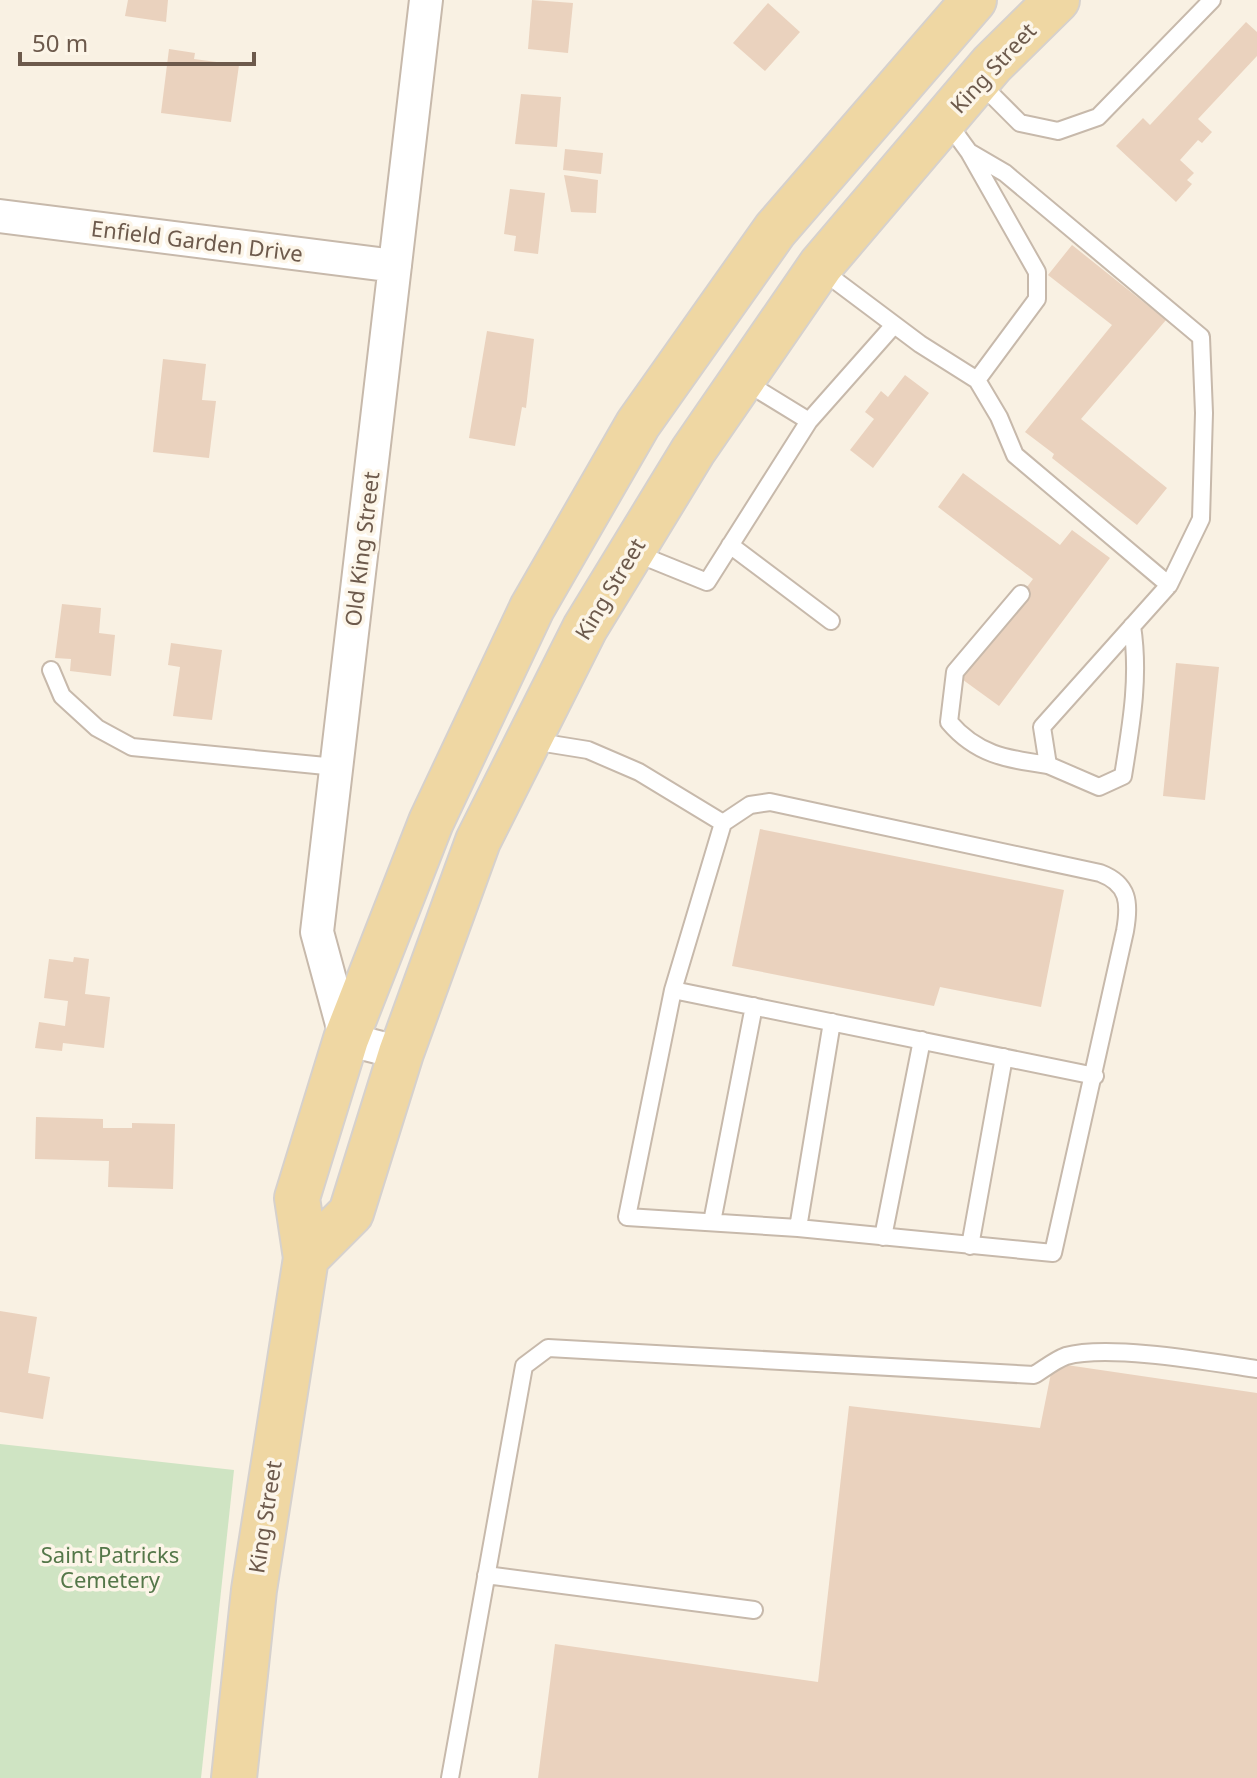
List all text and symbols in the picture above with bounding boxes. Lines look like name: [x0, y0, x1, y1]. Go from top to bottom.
scale bar: [20, 16, 254, 66]
street label: King Street: [943, 16, 1042, 119]
text: 50 m: [32, 26, 88, 59]
street label: Enfield Garden Drive: [90, 212, 305, 268]
street label: Old King Street: [337, 470, 385, 628]
street label: King Street: [567, 532, 651, 645]
street label: King Street: [240, 1458, 288, 1575]
park label: Saint Patricks Cemetery: [41, 1539, 179, 1594]

